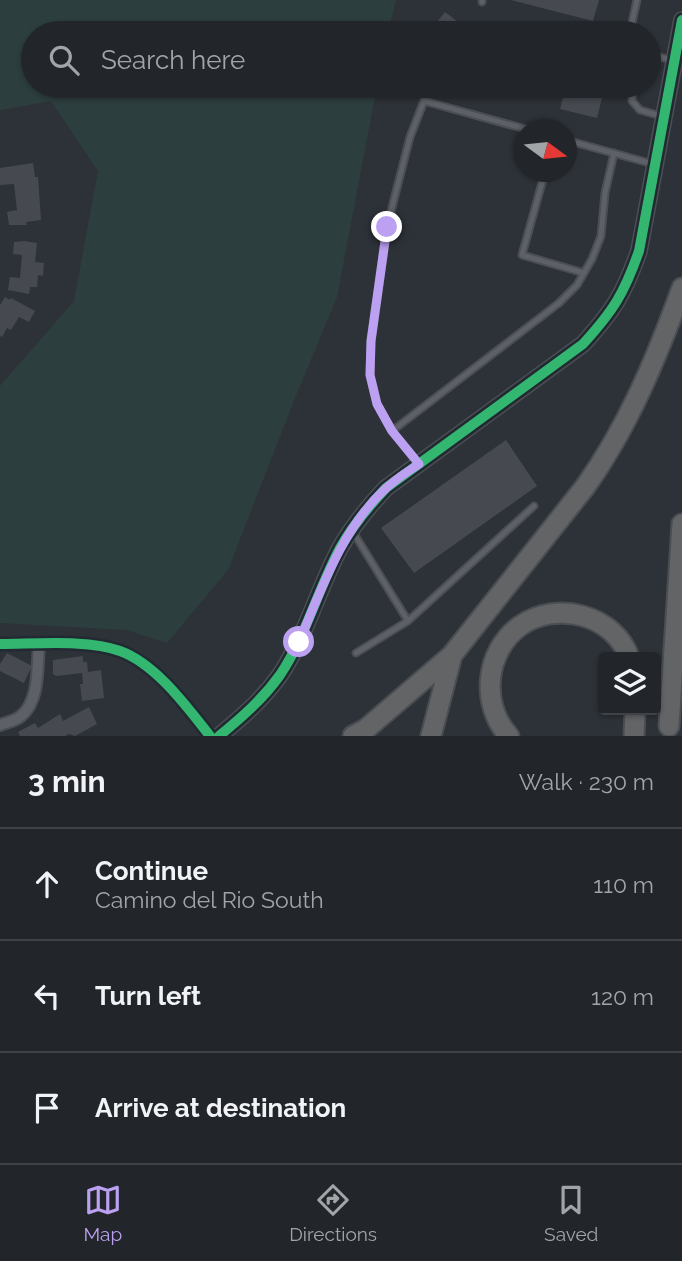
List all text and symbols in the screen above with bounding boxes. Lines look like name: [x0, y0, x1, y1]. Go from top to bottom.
search box: [21, 21, 661, 98]
icon: search: [45, 41, 83, 79]
text: Search here: [101, 45, 245, 75]
north arrow: [514, 119, 577, 182]
route end: [371, 211, 402, 242]
route start: [283, 626, 314, 657]
map controls: [598, 652, 661, 715]
button: layers: [598, 652, 661, 715]
text: 3 min: [28, 764, 106, 799]
text: Walk · 230 m: [519, 768, 654, 795]
text: Continue: [95, 856, 208, 886]
icon: ahead: [28, 865, 66, 903]
text: 110 m: [593, 871, 654, 898]
text: Camino del Rio South: [95, 886, 324, 913]
icon: left: [28, 977, 66, 1015]
text: Turn left: [95, 981, 201, 1011]
text: 120 m: [591, 983, 654, 1010]
icon: arrive: [28, 1089, 66, 1127]
text: Arrive at destination: [95, 1093, 346, 1123]
tab: Map: [84, 1181, 122, 1245]
tab: Directions: [289, 1181, 377, 1245]
tab: Saved: [544, 1181, 598, 1245]

